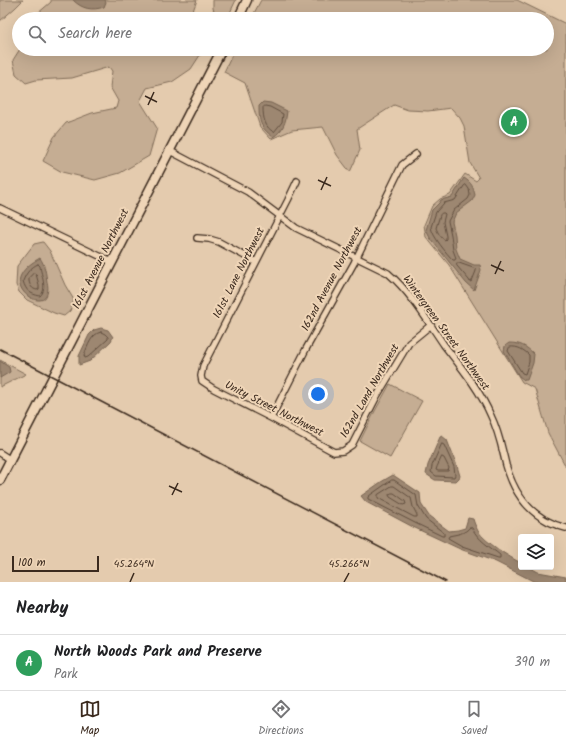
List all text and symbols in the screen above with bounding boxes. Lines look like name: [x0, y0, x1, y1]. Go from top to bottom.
search box: [12, 12, 554, 56]
text: Search here: [58, 22, 132, 46]
icon: search: [26, 23, 48, 45]
pin: A: [501, 107, 527, 137]
street label: 161st Avenue Northwest: [68, 205, 134, 312]
street label: 162nd Avenue Northwest: [297, 223, 368, 334]
street label: 161st Lane Northwest: [208, 224, 270, 322]
street label: Wintergreen Street Northwest: [398, 272, 495, 395]
street label: 162nd Land Northwest: [336, 340, 405, 441]
street label: Unity Street Northwest: [221, 376, 327, 442]
your location: [308, 384, 328, 404]
map controls: [518, 534, 554, 570]
button: layers: [518, 534, 554, 570]
scale bar: [12, 554, 99, 573]
text: 100 m: [18, 554, 46, 572]
text: 45.264°N: [114, 556, 154, 572]
text: 45.266°N: [329, 556, 369, 572]
text: Nearby: [16, 595, 68, 622]
text: North Woods Park and Preserve: [54, 640, 262, 664]
text: A: [25, 652, 33, 673]
text: 390 m: [514, 652, 550, 673]
text: Park: [54, 664, 78, 685]
tab: Map: [79, 698, 101, 740]
tab: Directions: [258, 698, 304, 740]
tab: Saved: [461, 698, 487, 740]

